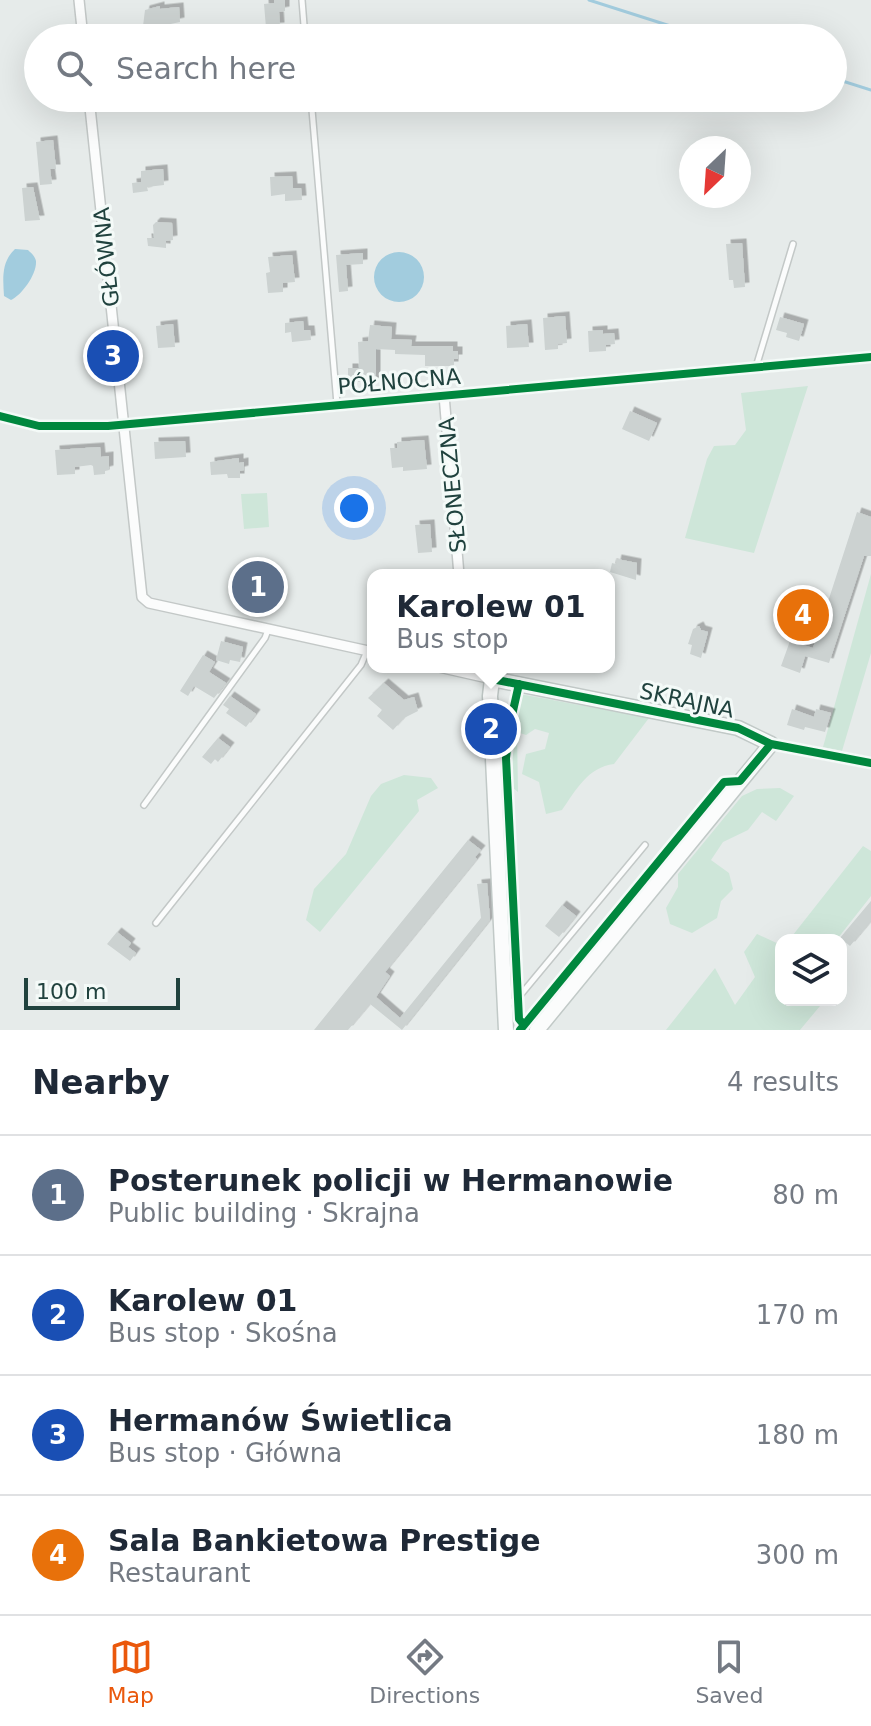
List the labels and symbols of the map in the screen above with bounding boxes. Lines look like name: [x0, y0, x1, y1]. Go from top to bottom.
north arrow: [679, 136, 751, 208]
street label: GŁÓWNA: [89, 206, 124, 308]
pin: 3: [87, 326, 139, 386]
street label: PÓŁNOCNA: [336, 364, 462, 399]
street label: SŁONECZNA: [434, 416, 471, 554]
your location: [334, 488, 374, 528]
pin: 1: [232, 557, 284, 617]
pin: 4: [777, 585, 829, 645]
street label: SKRAJNA: [637, 678, 736, 723]
pin: 2: [465, 699, 517, 759]
scale bar: [24, 974, 180, 1010]

